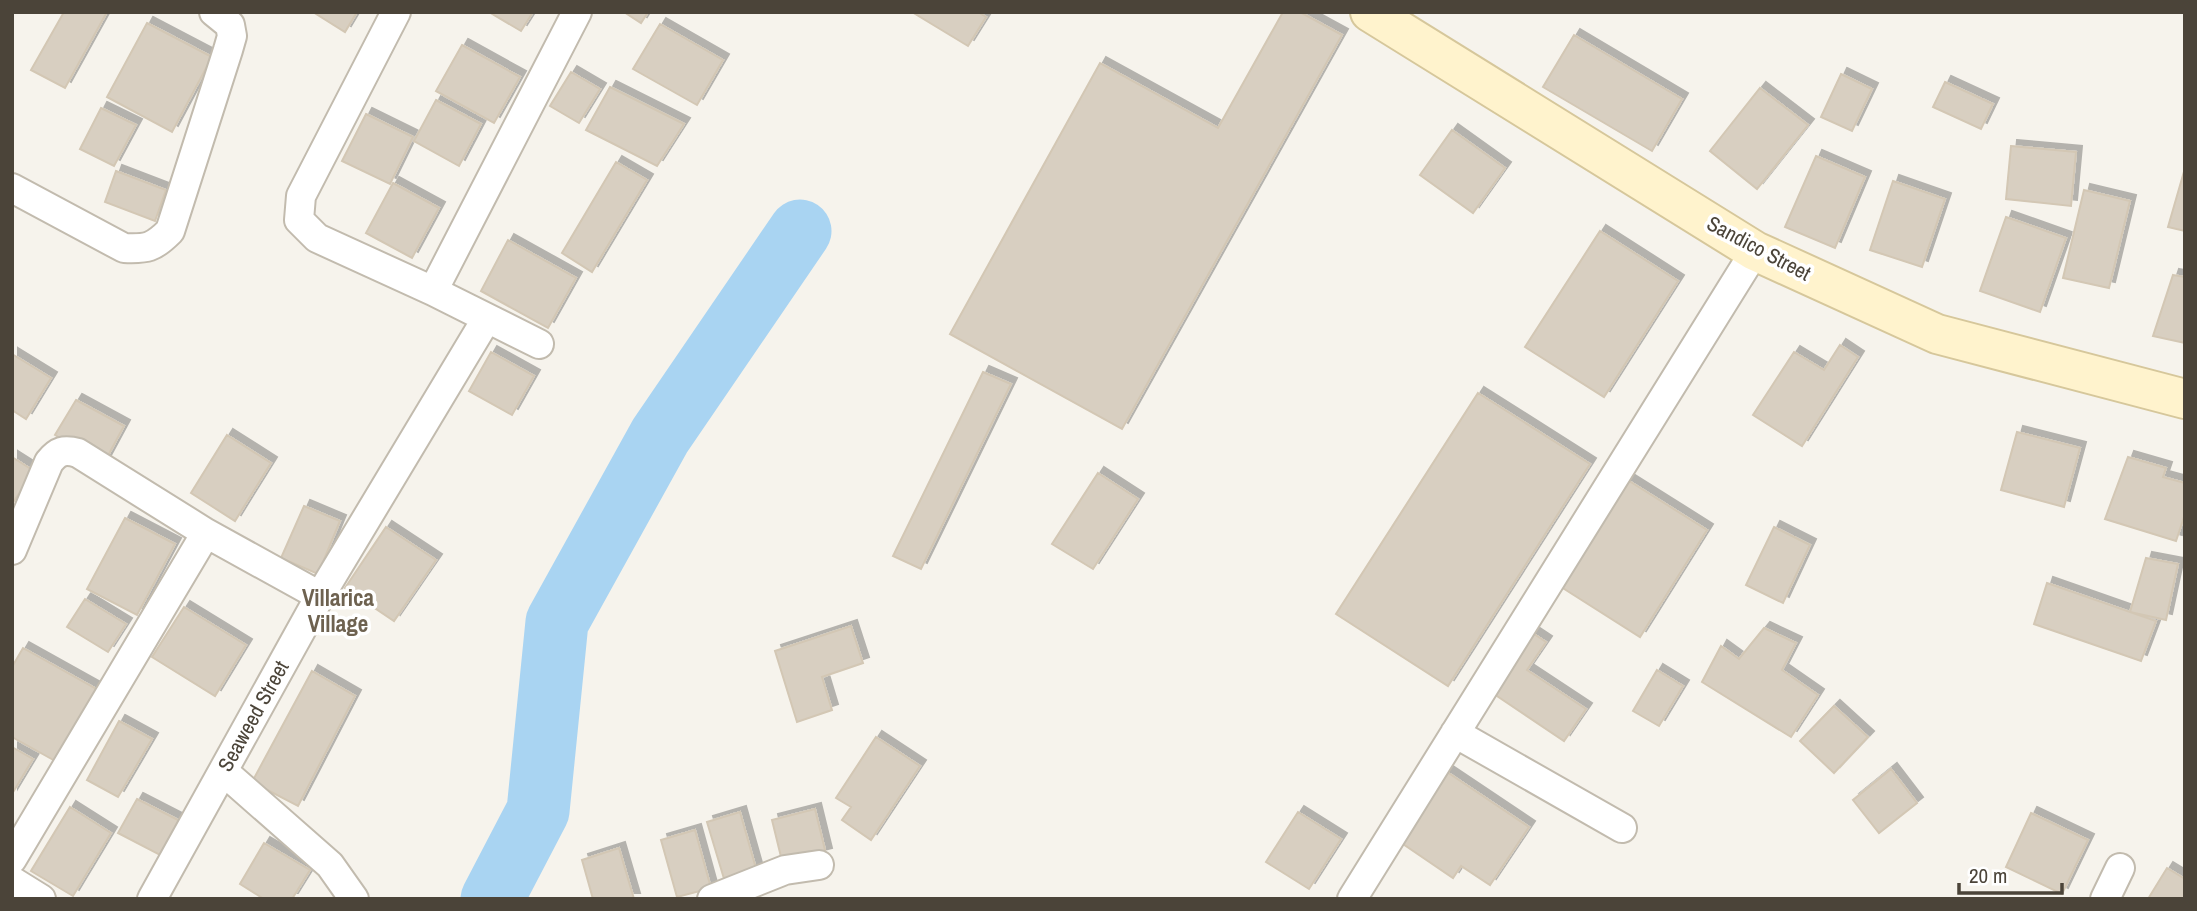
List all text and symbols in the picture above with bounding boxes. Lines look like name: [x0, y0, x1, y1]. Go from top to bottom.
street label: Sandico Street: [1702, 208, 1816, 288]
district label: Villarica Village: [302, 582, 375, 639]
street label: Seaweed Street: [211, 655, 295, 777]
scale bar: [1959, 852, 2062, 896]
text: 20 m: [1969, 861, 2007, 890]

